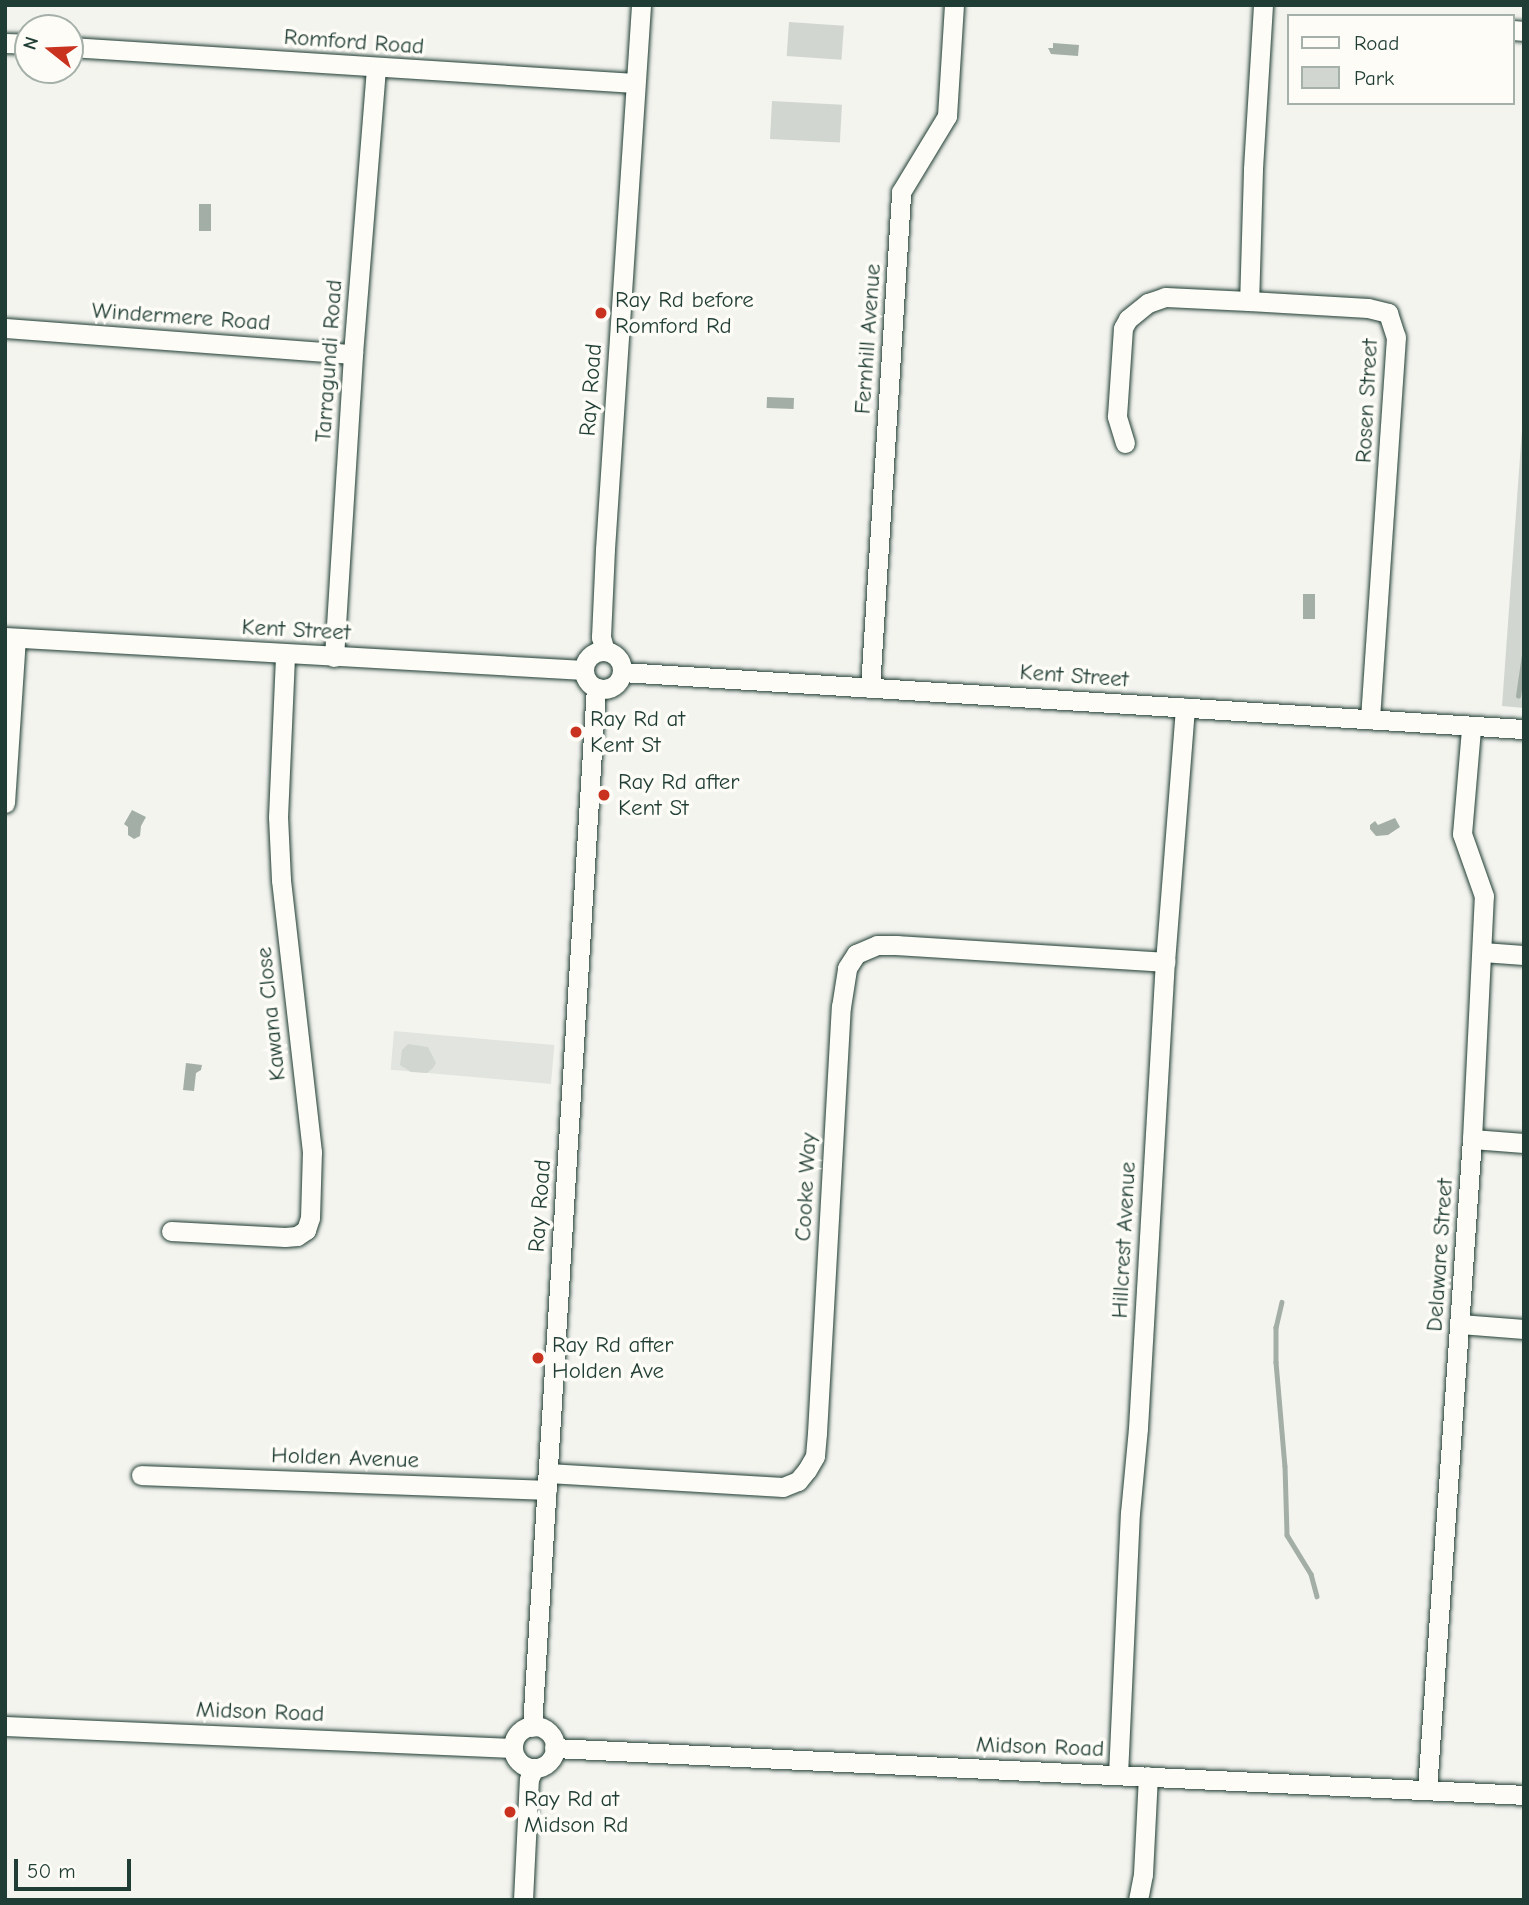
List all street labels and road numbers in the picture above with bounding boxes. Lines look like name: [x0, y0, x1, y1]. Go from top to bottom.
street label: Romford Road: [283, 23, 425, 61]
street label: Fernhill Avenue: [849, 263, 887, 415]
street label: Tarragundi Road: [310, 279, 348, 443]
street label: Windermere Road: [91, 297, 271, 337]
street label: Rosen Street: [1350, 338, 1384, 464]
street label: Ray Road: [574, 343, 608, 437]
street label: Kent Street: [241, 613, 351, 647]
street label: Kent Street: [1019, 658, 1129, 694]
street label: Kawana Close: [250, 946, 292, 1082]
street label: Cooke Way: [789, 1132, 823, 1242]
street label: Ray Road: [523, 1159, 557, 1253]
street label: Hillcrest Avenue: [1106, 1161, 1142, 1319]
street label: Delaware Street: [1421, 1177, 1459, 1333]
street label: Holden Avenue: [271, 1442, 419, 1474]
street label: Midson Road: [195, 1696, 325, 1728]
street label: Midson Road: [975, 1731, 1105, 1763]

